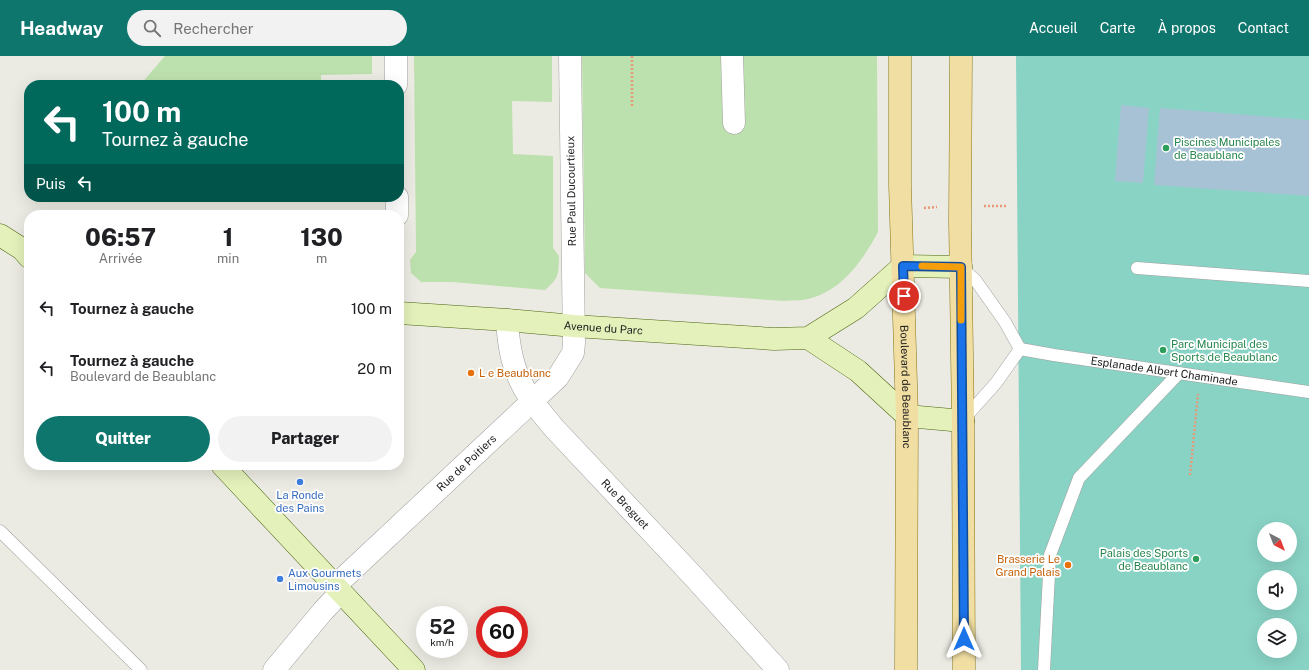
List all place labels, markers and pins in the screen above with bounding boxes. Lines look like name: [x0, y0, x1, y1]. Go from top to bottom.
place label: Piscines Municipales de Beaublanc: [1174, 136, 1281, 161]
marker: Piscines Municipales de Beaublanc: [1161, 143, 1171, 153]
pin: [887, 279, 921, 313]
place label: Parc Municipal des Sports de Beaublanc: [1171, 338, 1277, 363]
marker: Parc Municipal des Sports de Beaublanc: [1158, 345, 1168, 355]
place label: L e Beaublanc: [479, 367, 551, 379]
marker: L e Beaublanc: [466, 368, 476, 378]
marker: La Ronde des Pains: [295, 477, 305, 487]
place label: La Ronde des Pains: [276, 489, 325, 514]
place label: Palais des Sports de Beaublanc: [1100, 547, 1188, 572]
place label: Brasserie Le Grand Palais: [996, 553, 1060, 578]
marker: Palais des Sports de Beaublanc: [1191, 554, 1201, 564]
marker: Brasserie Le Grand Palais: [1063, 560, 1073, 570]
place label: Aux Gourmets Limousins: [288, 567, 362, 592]
marker: Aux Gourmets Limousins: [275, 574, 285, 584]

